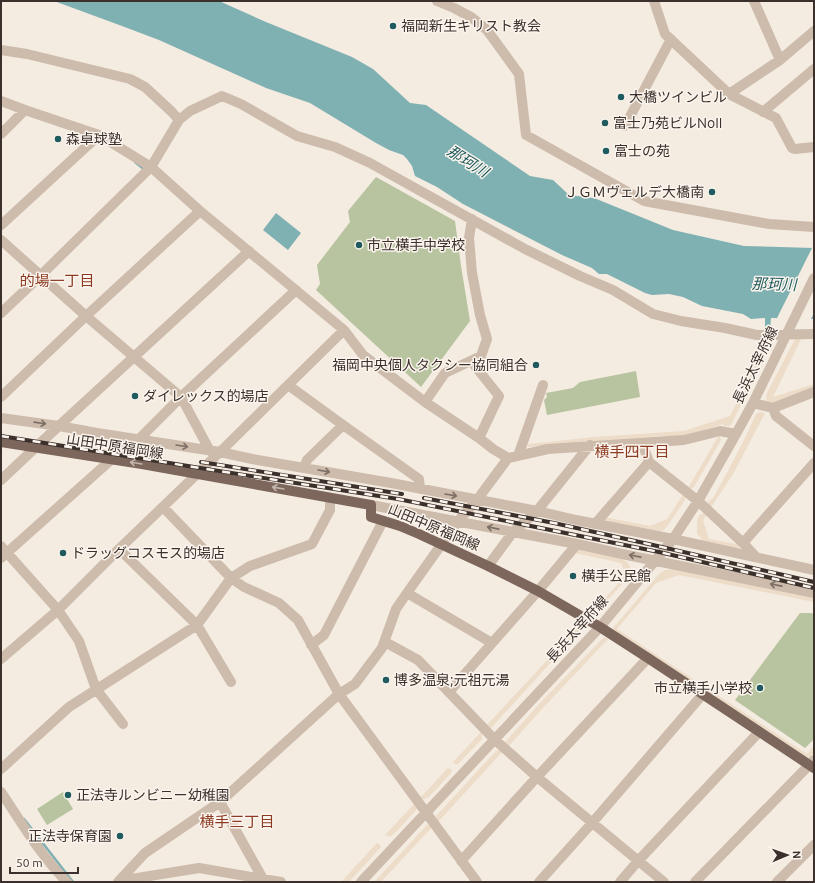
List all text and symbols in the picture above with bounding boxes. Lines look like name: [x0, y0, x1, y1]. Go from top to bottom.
place label: 福岡新生キリスト教会: [401, 18, 541, 34]
marker: 福岡新生キリスト教会: [388, 21, 398, 31]
place label: 大橋ツインビル: [629, 89, 727, 105]
marker: 大橋ツインビル: [616, 92, 626, 102]
place label: 富士乃苑ビルNoII: [613, 115, 722, 131]
marker: 富士乃苑ビルNoII: [600, 118, 610, 128]
place label: 森卓球塾: [66, 131, 122, 147]
marker: 森卓球塾: [53, 134, 63, 144]
water label: 那珂川: [444, 142, 493, 181]
place label: 富士の苑: [614, 143, 670, 159]
marker: 富士の苑: [601, 146, 611, 156]
place label: ＪＧＭヴェルデ大橋南: [564, 184, 704, 200]
marker: ＪＧＭヴェルデ大橋南: [707, 187, 717, 197]
place label: 市立横手中学校: [367, 237, 465, 253]
marker: 市立横手中学校: [354, 240, 364, 250]
district label: 的場一丁目: [19, 272, 95, 289]
water label: 那珂川: [751, 275, 799, 293]
street label: 長浜太宰府線: [729, 324, 781, 406]
place label: 福岡中央個人タクシー協同組合: [332, 357, 528, 373]
marker: 福岡中央個人タクシー協同組合: [531, 360, 541, 370]
place label: ダイレックス的場店: [143, 388, 269, 404]
marker: ダイレックス的場店: [130, 391, 140, 401]
one-way arrow: [33, 419, 46, 427]
street label: 山田中原福岡線: [65, 430, 165, 462]
one-way arrow: [175, 443, 188, 451]
district label: 横手四丁目: [594, 443, 670, 460]
one-way arrow: [130, 459, 143, 467]
one-way arrow: [317, 467, 330, 475]
one-way arrow: [272, 484, 285, 492]
one-way arrow: [444, 491, 457, 499]
street label: 山田中原福岡線: [386, 500, 482, 554]
one-way arrow: [487, 524, 500, 532]
place label: ドラッグコスモス的場店: [71, 545, 225, 561]
marker: ドラッグコスモス的場店: [58, 548, 68, 558]
one-way arrow: [629, 552, 642, 560]
place label: 横手公民館: [581, 568, 651, 584]
marker: 横手公民館: [568, 571, 578, 581]
one-way arrow: [770, 581, 783, 589]
street label: 長浜太宰府線: [543, 592, 611, 666]
place label: 博多温泉;元祖元湯: [394, 672, 509, 688]
marker: 博多温泉;元祖元湯: [381, 675, 391, 685]
place label: 市立横手小学校: [654, 680, 752, 696]
marker: 市立横手小学校: [755, 683, 765, 693]
place label: 正法寺ルンビニー幼稚園: [76, 787, 230, 803]
marker: 正法寺ルンビニー幼稚園: [63, 790, 73, 800]
district label: 横手三丁目: [199, 813, 275, 830]
place label: 正法寺保育園: [28, 828, 112, 844]
marker: 正法寺保育園: [115, 831, 125, 841]
north arrow: [767, 835, 807, 875]
scale bar: [10, 849, 78, 875]
text: N: [791, 850, 803, 859]
text: 50 m: [16, 856, 43, 869]

